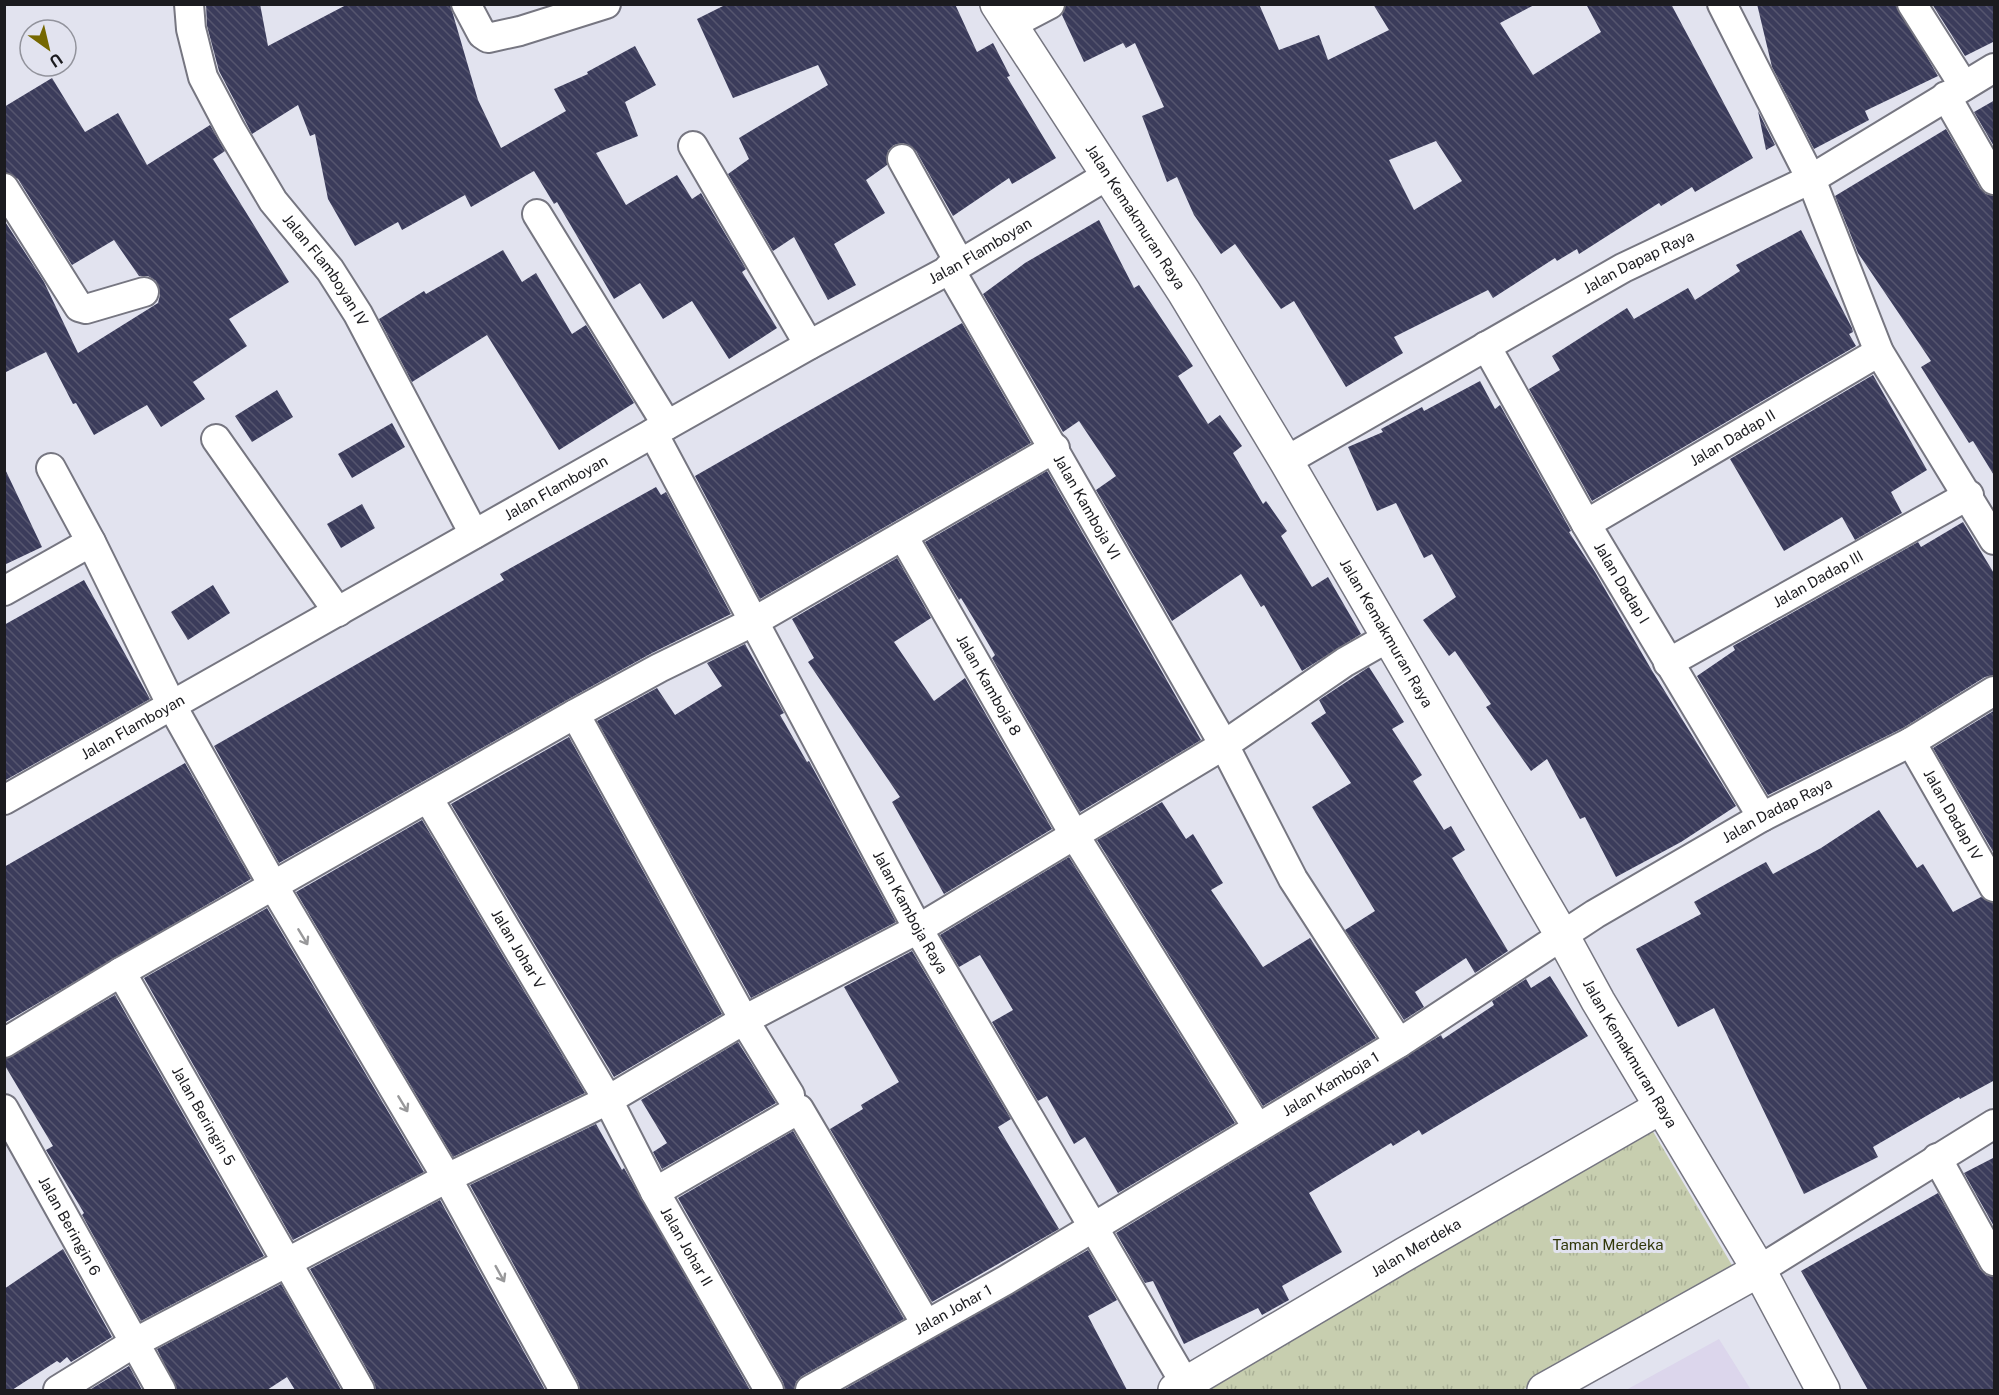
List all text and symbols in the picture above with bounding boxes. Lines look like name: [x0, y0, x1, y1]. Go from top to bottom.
north arrow: [18, 18, 78, 78]
text: U: [46, 49, 66, 71]
street label: Jalan Kemakmuran Raya: [1082, 141, 1189, 292]
street label: Jalan Flamboyan IV: [280, 211, 372, 329]
street label: Jalan Flamboyan: [926, 214, 1034, 287]
street label: Jalan Dapap Raya: [1580, 227, 1696, 297]
street label: Jalan Dadap II: [1687, 406, 1778, 469]
street label: Jalan Flamboyan: [501, 452, 610, 524]
street label: Jalan Kamboja VI: [1050, 452, 1124, 562]
street label: Jalan Dadap I: [1591, 539, 1653, 627]
street label: Jalan Dadap III: [1770, 547, 1866, 611]
street label: Jalan Kemakmuran Raya: [1337, 555, 1437, 710]
street label: Jalan Kamboja 8: [953, 631, 1025, 738]
street label: Jalan Flamboyan: [78, 691, 187, 763]
street label: Jalan Dadap IV: [1920, 766, 1986, 863]
street label: Jalan Dadap Raya: [1719, 774, 1835, 846]
street label: Jalan Kamboja Raya: [870, 848, 951, 977]
street label: Jalan Johar V: [488, 906, 549, 992]
one-way arrow: [298, 928, 310, 945]
street label: Jalan Kemakmuran Raya: [1580, 976, 1681, 1131]
street label: Jalan Kamboja 1: [1279, 1048, 1382, 1119]
street label: Jalan Beringin 5: [169, 1063, 239, 1168]
one-way arrow: [398, 1096, 410, 1113]
street label: Jalan Beringin 6: [35, 1173, 104, 1278]
street label: Jalan Johar II: [657, 1204, 716, 1289]
street label: Jalan Merdeka: [1368, 1215, 1464, 1280]
park label: Taman Merdeka: [1552, 1236, 1664, 1253]
one-way arrow: [494, 1265, 506, 1282]
street label: Jalan Johar 1: [911, 1281, 994, 1338]

